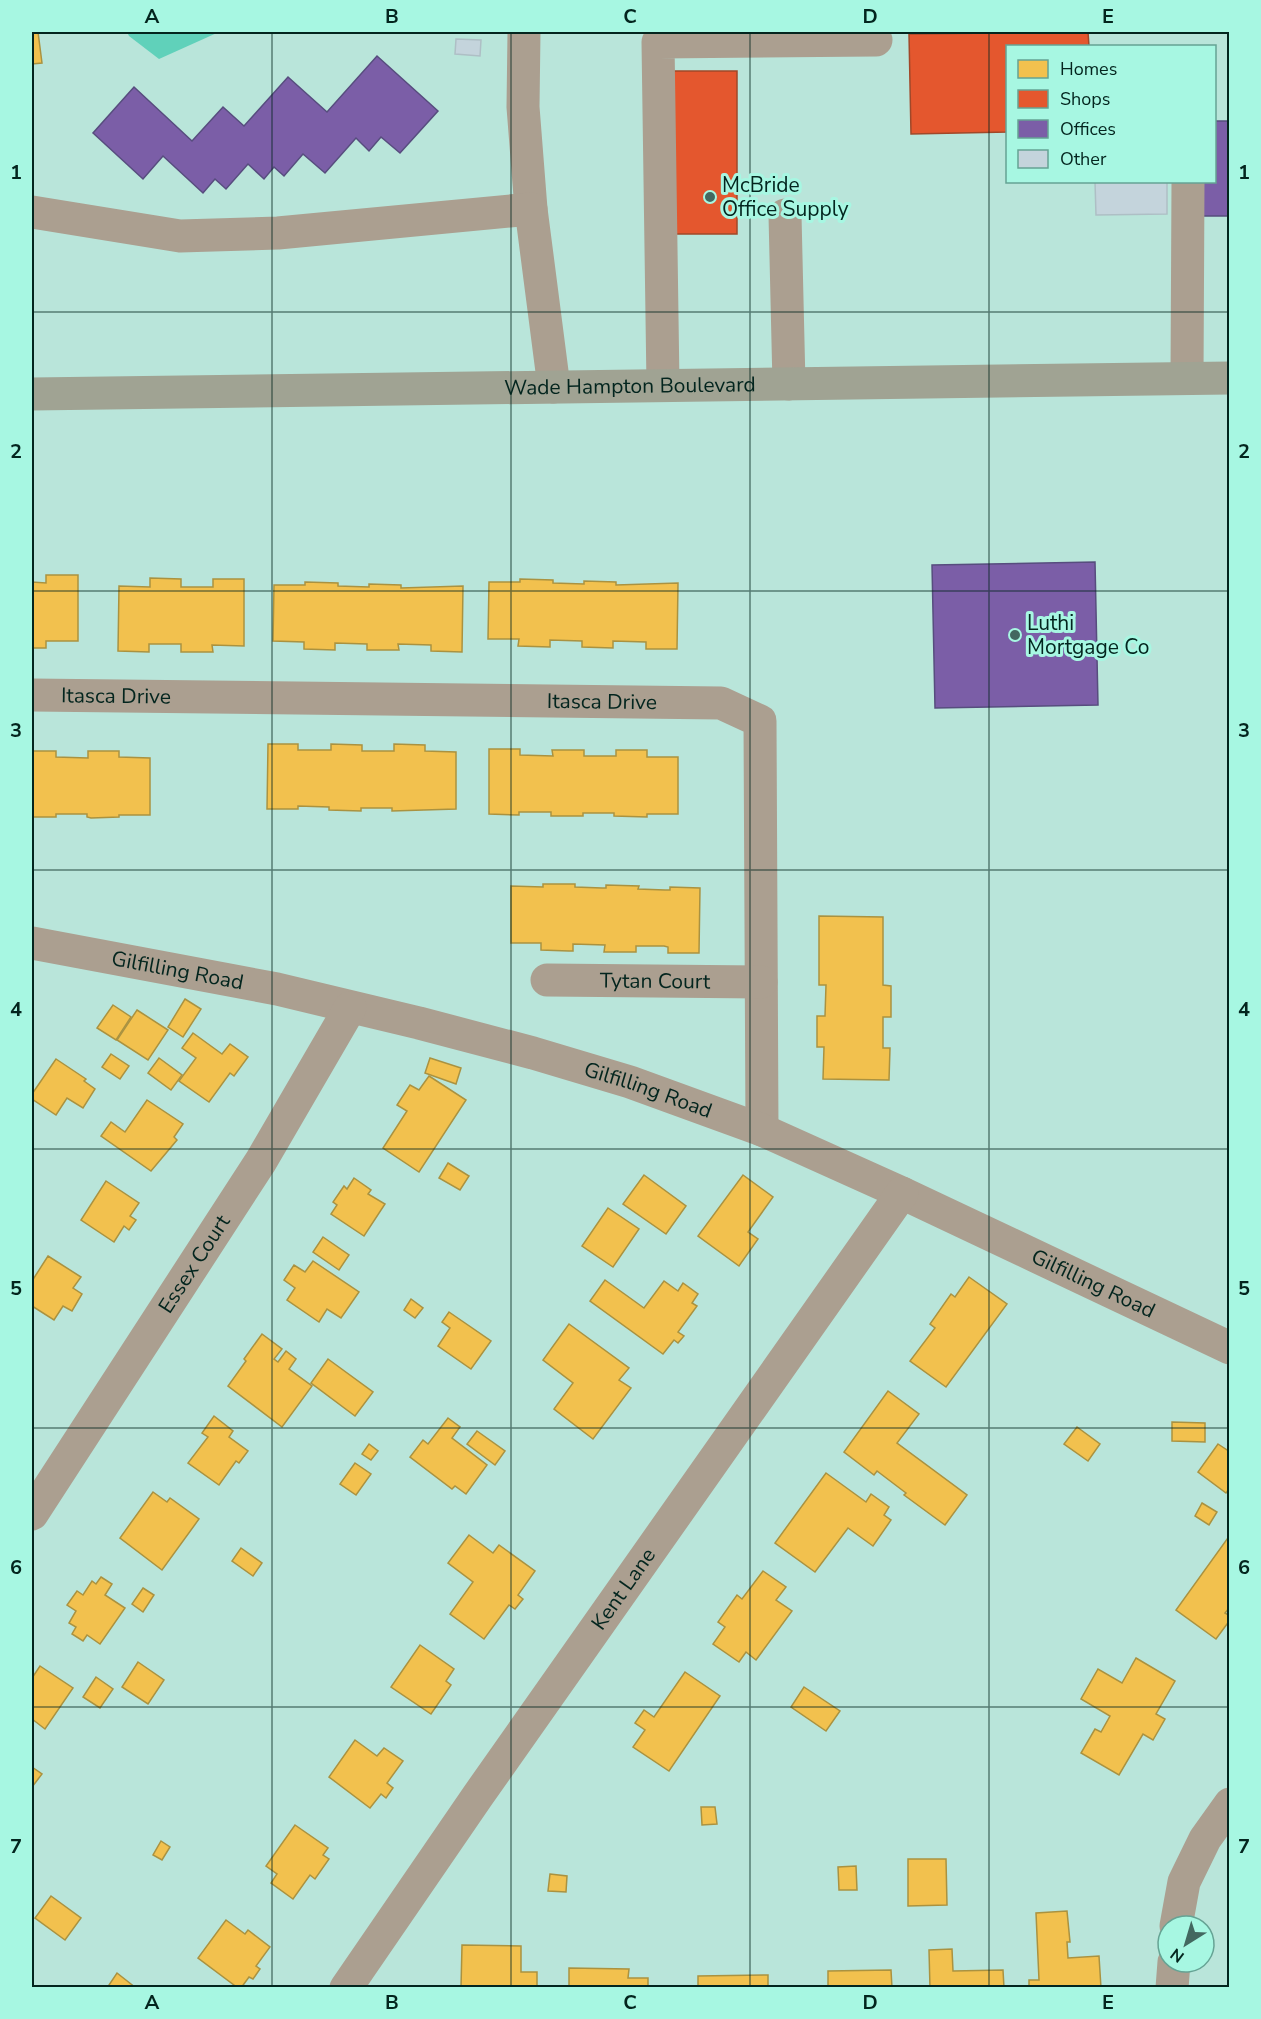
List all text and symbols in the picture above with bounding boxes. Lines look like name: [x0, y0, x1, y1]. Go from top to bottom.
text: A: [145, 3, 160, 30]
text: B: [385, 3, 399, 30]
text: C: [623, 3, 637, 30]
text: D: [862, 3, 878, 30]
text: E: [1102, 3, 1114, 30]
legend: [1006, 45, 1216, 183]
text: Homes: [1060, 57, 1117, 81]
text: Shops: [1060, 87, 1110, 111]
text: Offices: [1060, 117, 1116, 141]
text: Other: [1060, 147, 1107, 171]
text: 1: [10, 159, 22, 186]
text: 1: [1238, 159, 1250, 186]
place label: McBride Office Supply: [722, 171, 849, 223]
marker: McBride Office Supply: [703, 190, 717, 204]
street label: Wade Hampton Boulevard: [504, 370, 756, 402]
text: 2: [10, 438, 22, 465]
text: 2: [1238, 438, 1250, 465]
place label: Luthi Mortgage Co: [1027, 609, 1149, 661]
marker: Luthi Mortgage Co: [1008, 628, 1022, 642]
street label: Itasca Drive: [61, 681, 171, 711]
street label: Itasca Drive: [547, 687, 657, 716]
text: 3: [10, 717, 22, 744]
text: 3: [1238, 717, 1250, 744]
street label: Gilfilling Road: [109, 944, 246, 996]
street label: Tytan Court: [600, 966, 711, 996]
text: 4: [10, 996, 22, 1023]
text: 4: [1238, 996, 1250, 1023]
street label: Gilfilling Road: [581, 1055, 716, 1125]
street label: Essex Court: [152, 1209, 237, 1319]
street label: Gilfilling Road: [1027, 1242, 1160, 1325]
text: 5: [10, 1275, 22, 1302]
text: 5: [1238, 1275, 1250, 1302]
street label: Kent Lane: [585, 1542, 662, 1636]
text: 6: [10, 1554, 22, 1581]
text: 6: [1238, 1554, 1250, 1581]
text: 7: [10, 1833, 22, 1860]
text: 7: [1238, 1833, 1250, 1860]
north arrow: [1156, 1914, 1216, 1974]
text: N: [1166, 1943, 1189, 1968]
text: A: [145, 1989, 160, 2016]
text: B: [385, 1989, 399, 2016]
text: C: [623, 1989, 637, 2016]
text: D: [862, 1989, 878, 2016]
text: E: [1102, 1989, 1114, 2016]

